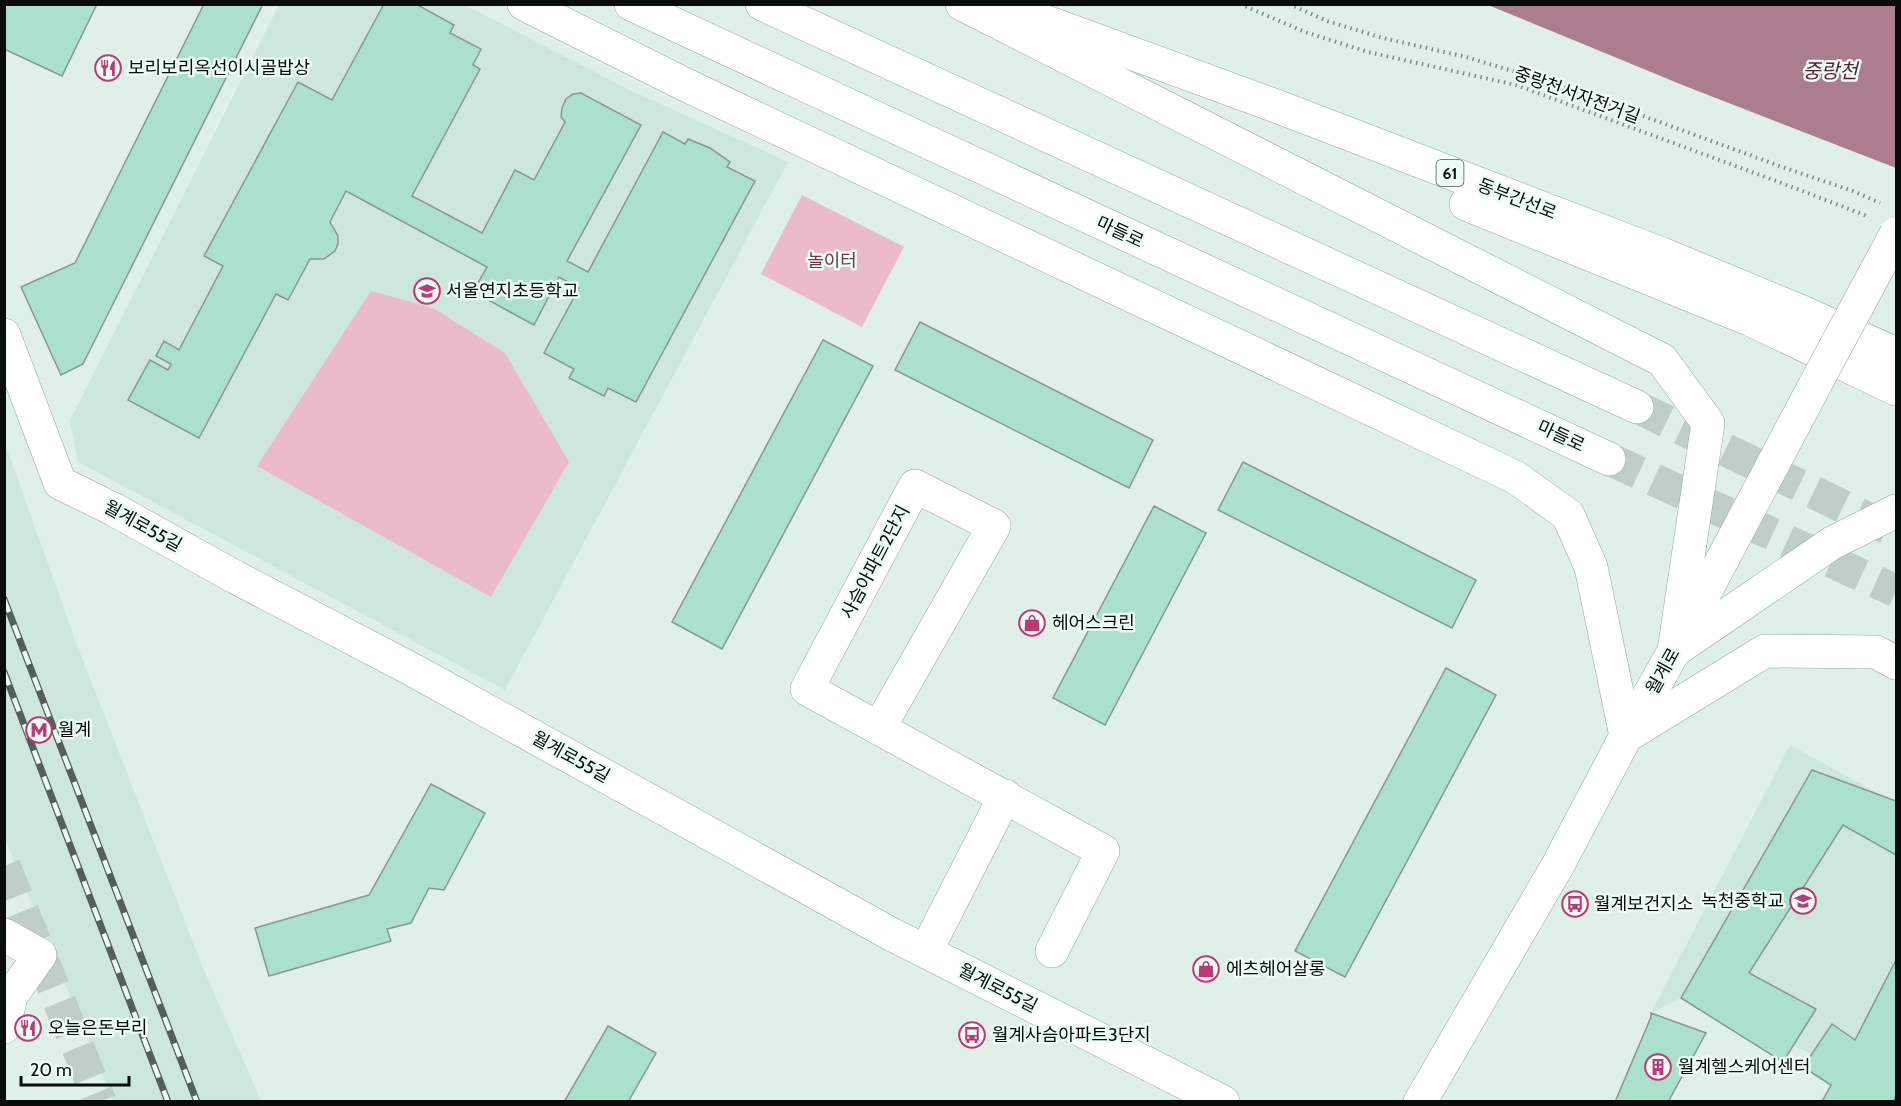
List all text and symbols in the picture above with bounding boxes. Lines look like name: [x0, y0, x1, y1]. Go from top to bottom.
restaurant icon: 보리보리옥선이시골밥상: [93, 53, 123, 83]
place label: 보리보리옥선이시골밥상: [128, 57, 310, 79]
water label: 중랑천: [1802, 59, 1860, 83]
street label: 중랑천서자전거길: [1511, 62, 1643, 128]
road number: 61: [1436, 160, 1464, 186]
street label: 동부간선로: [1474, 174, 1560, 224]
street label: 마들로: [1093, 212, 1147, 252]
park label: 놀이터: [807, 250, 857, 272]
school or university icon: 서울연지초등학교: [412, 276, 442, 306]
place label: 서울연지초등학교: [446, 280, 578, 302]
street label: 마들로: [1534, 416, 1588, 456]
street label: 월계로55길: [100, 496, 186, 556]
street label: 사슴아파트2단지: [836, 501, 914, 623]
shop icon: 헤어스크린: [1017, 608, 1047, 638]
place label: 헤어스크린: [1052, 612, 1135, 634]
street label: 월계로: [1641, 644, 1685, 698]
metro station icon: 월계: [24, 715, 54, 745]
place label: 월계: [58, 719, 91, 741]
street label: 월계로55길: [528, 727, 614, 787]
school or university icon: 녹천중학교: [1788, 886, 1818, 916]
bus stop icon: 월계보건지소: [1560, 889, 1590, 919]
place label: 녹천중학교: [1701, 890, 1784, 912]
place label: 월계보건지소: [1594, 893, 1693, 915]
shop icon: 에츠헤어살롱: [1191, 954, 1221, 984]
place label: 에츠헤어살롱: [1226, 958, 1325, 980]
street label: 월계로55길: [955, 959, 1041, 1017]
restaurant icon: 오늘은돈부리: [13, 1013, 43, 1043]
place label: 오늘은돈부리: [48, 1017, 147, 1039]
bus stop icon: 월계사슴아파트3단지: [957, 1020, 987, 1050]
place label: 월계사슴아파트3단지: [992, 1024, 1151, 1046]
scale bar: [21, 1049, 129, 1087]
building icon: 월계헬스케어센터: [1643, 1052, 1673, 1082]
place label: 월계헬스케어센터: [1678, 1056, 1810, 1078]
text: 20 m: [30, 1059, 72, 1081]

